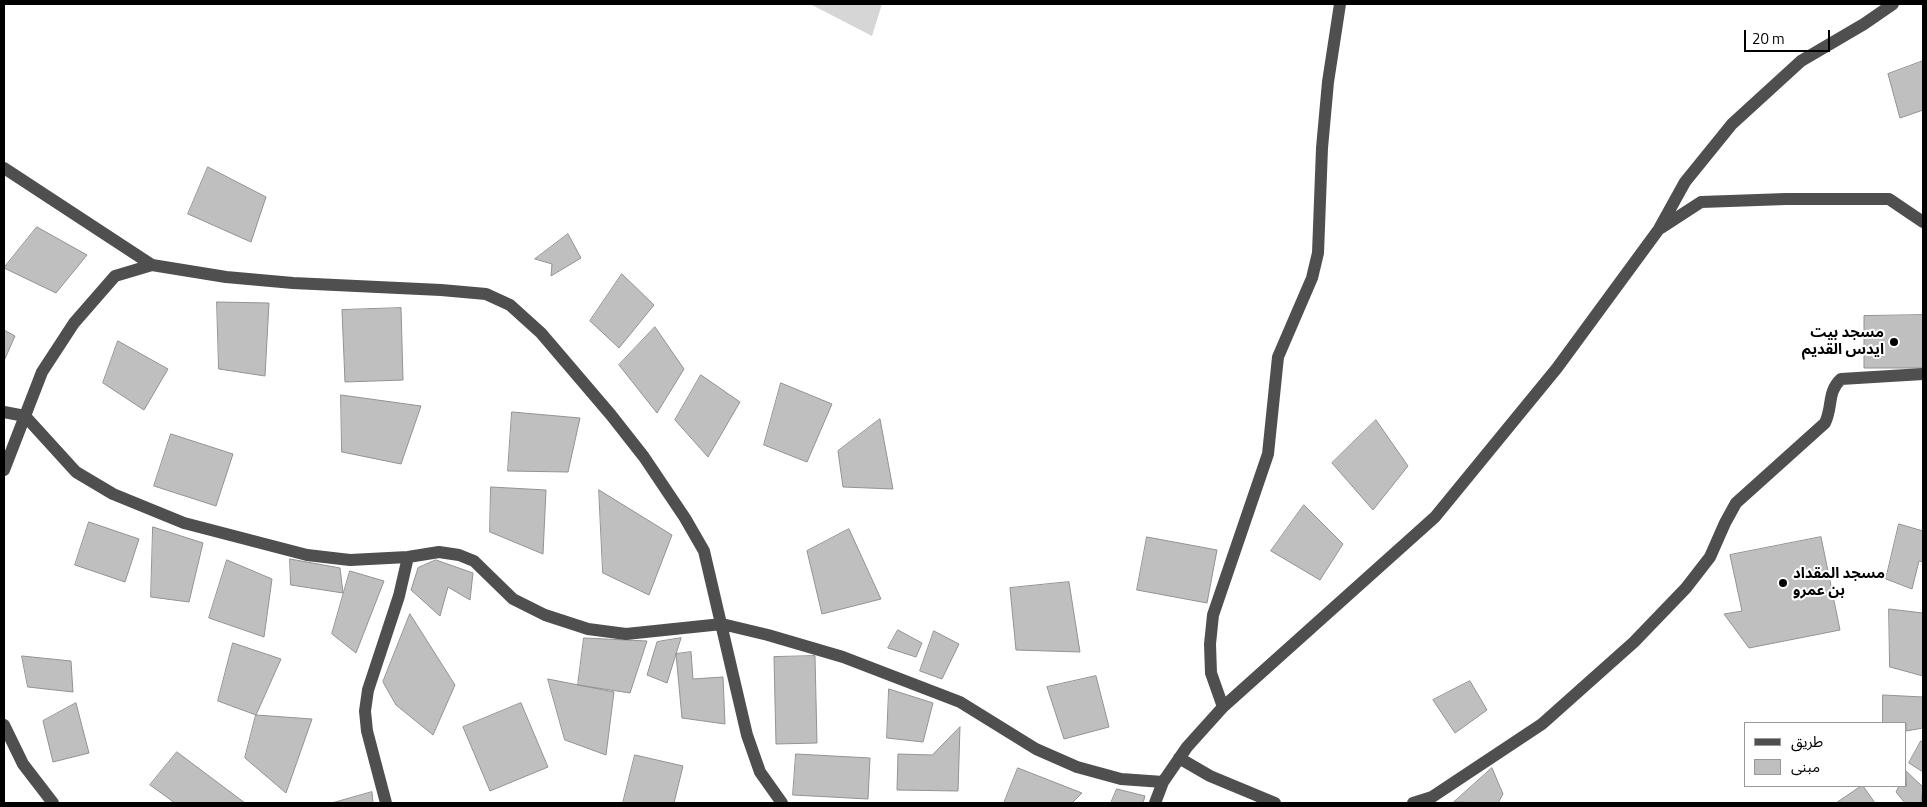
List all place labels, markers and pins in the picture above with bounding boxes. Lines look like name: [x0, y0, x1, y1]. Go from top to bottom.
place label: مسجد بيت ايدس القديم: [1802, 324, 1884, 359]
marker: مسجد بيت ايدس القديم: [1888, 336, 1900, 348]
place label: مسجد المقداد بن عمرو: [1793, 565, 1885, 600]
marker: مسجد المقداد بن عمرو: [1777, 577, 1789, 589]

